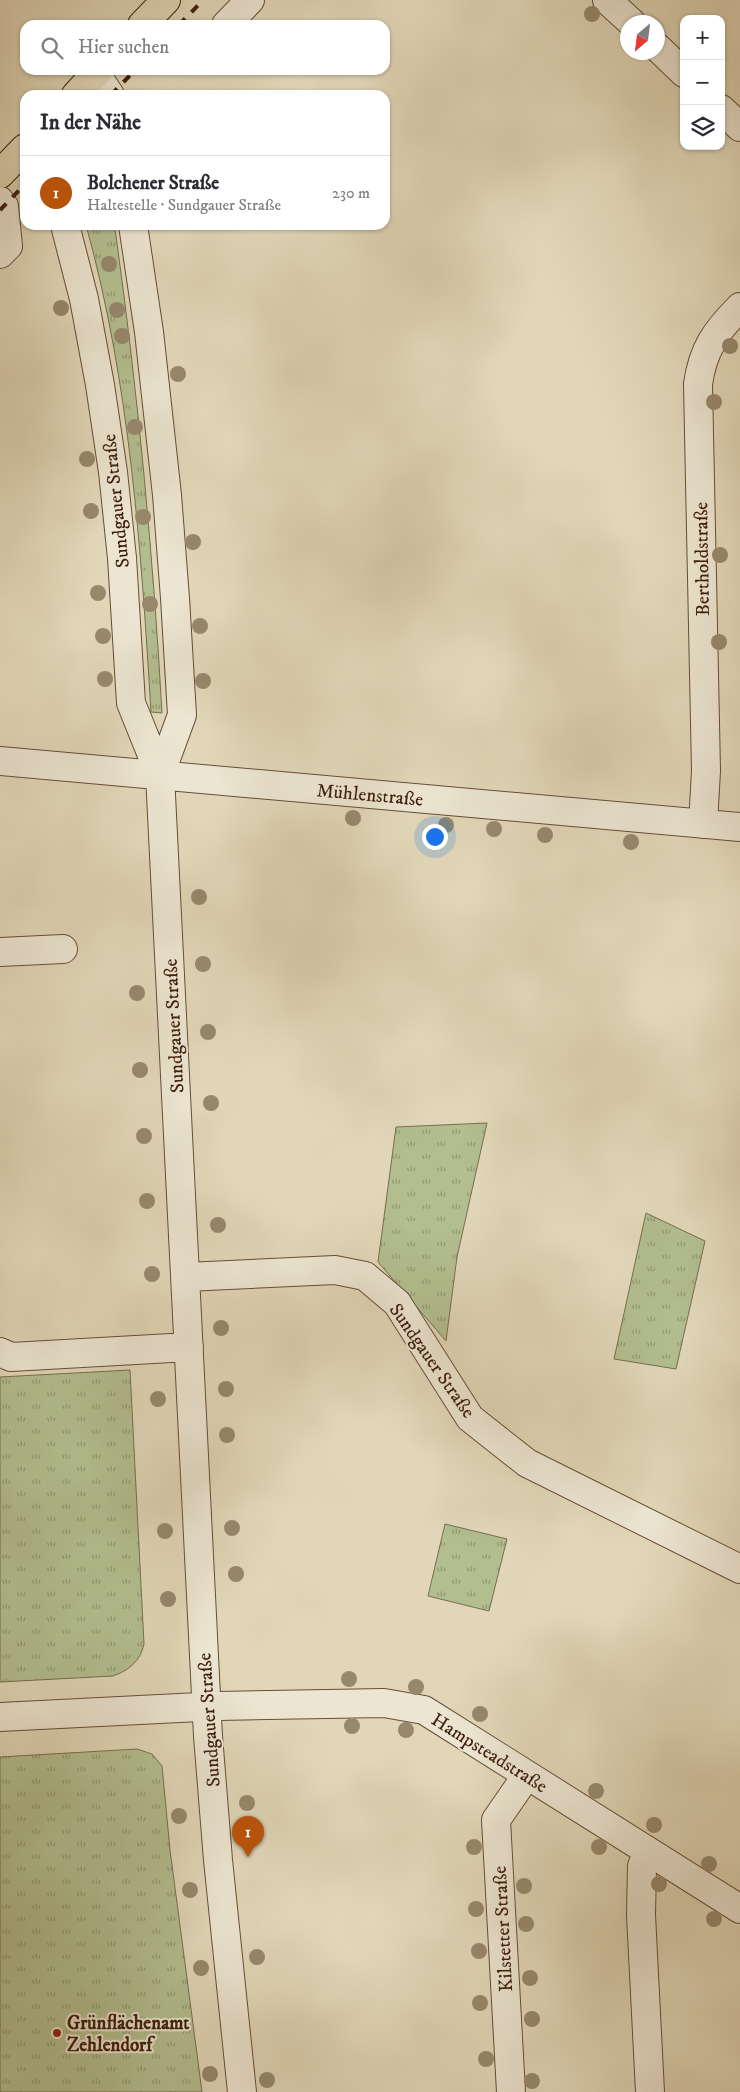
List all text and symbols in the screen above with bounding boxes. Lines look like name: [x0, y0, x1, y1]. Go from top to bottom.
north arrow: [620, 15, 665, 60]
map controls: [680, 15, 725, 150]
button: +: [680, 15, 725, 60]
search box: [20, 20, 390, 75]
icon: search: [38, 34, 66, 62]
text: Hier suchen: [78, 36, 169, 59]
button: −: [680, 60, 725, 105]
button: layers: [680, 105, 725, 150]
text: In der Nähe: [40, 110, 141, 136]
text: Bolchener Straße: [87, 172, 219, 195]
text: 1: [53, 183, 59, 203]
text: 230 m: [332, 183, 370, 203]
text: Haltestelle · Sundgauer Straße: [87, 195, 281, 215]
street label: Sundgauer Straße: [98, 433, 135, 569]
street label: Bertholdstraße: [690, 502, 715, 616]
street label: Mühlenstraße: [316, 779, 424, 812]
your location: [422, 824, 448, 850]
street label: Sundgauer Straße: [159, 958, 190, 1094]
street label: Sundgauer Straße: [384, 1299, 480, 1423]
street label: Sundgauer Straße: [193, 1652, 226, 1788]
street label: Hampsteadstraße: [427, 1708, 552, 1798]
pin: 1: [232, 1816, 264, 1857]
street label: Kilstetter Straße: [489, 1865, 518, 1992]
place label: Grünflächenamt Zehlendorf: [67, 2012, 190, 2057]
marker: Grünflächenamt Zehlendorf: [51, 2027, 63, 2039]

